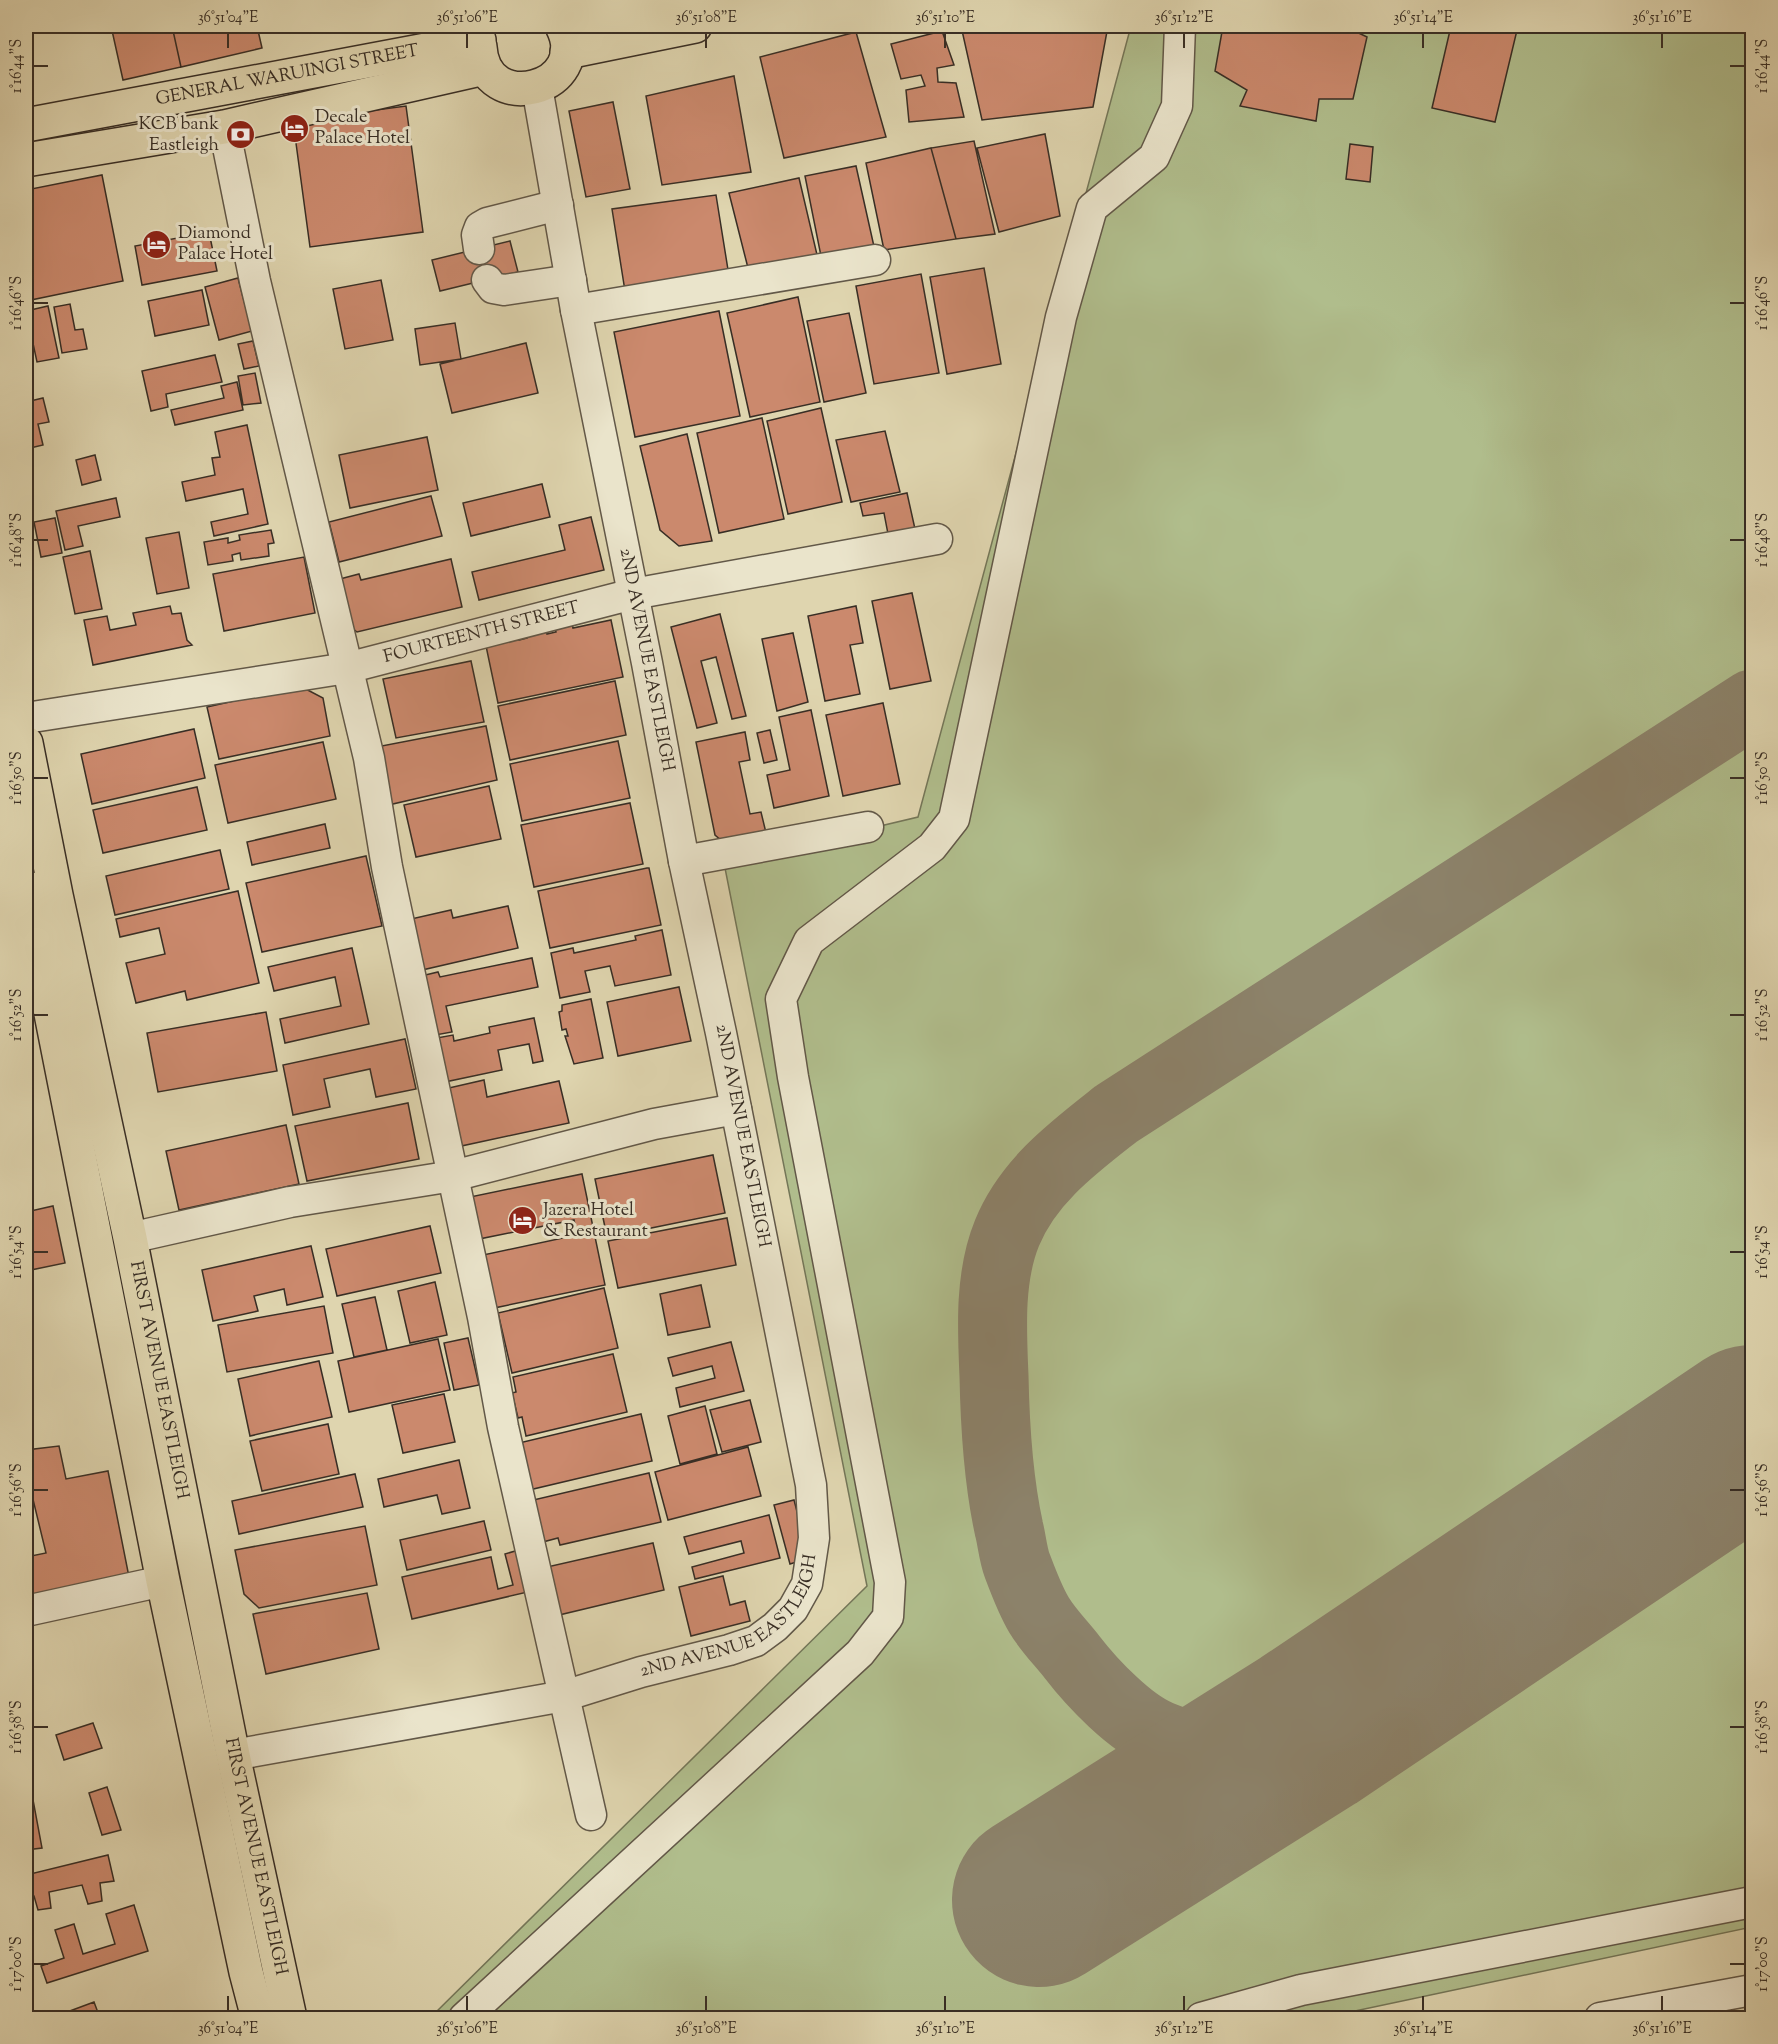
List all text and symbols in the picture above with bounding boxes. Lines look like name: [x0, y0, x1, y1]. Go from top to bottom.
text: 36°51'04"E: [198, 8, 258, 29]
text: 36°51'06"E: [436, 8, 498, 29]
text: 36°51'08"E: [675, 8, 737, 29]
text: 36°51'10"E: [915, 8, 975, 29]
text: 36°51'12"E: [1155, 8, 1213, 29]
text: 36°51'14"E: [1393, 8, 1453, 29]
text: 36°51'16"E: [1632, 8, 1692, 29]
street label: GENERAL WARUINGI STREET: [154, 38, 422, 113]
text: 1°16'44"S: [7, 39, 28, 93]
text: 1°16'44"S: [1753, 39, 1774, 93]
place label: Decale Palace Hotel: [315, 105, 410, 152]
place label: KCB bank Eastleigh: [138, 112, 219, 159]
hotel icon: Decale Palace Hotel: [278, 112, 310, 144]
bank icon: KCB bank Eastleigh: [224, 119, 256, 151]
place label: Diamond Palace Hotel: [178, 221, 273, 268]
hotel icon: Diamond Palace Hotel: [141, 228, 173, 260]
text: 1°16'46"S: [7, 276, 28, 330]
text: 1°16'46"S: [1753, 276, 1774, 330]
text: 1°16'48"S: [7, 513, 28, 567]
text: 1°16'48"S: [1753, 513, 1774, 567]
street label: 2ND AVENUE EASTLEIGH: [612, 546, 680, 774]
street label: FOURTEENTH STREET: [381, 595, 583, 671]
text: 1°16'50"S: [7, 751, 28, 805]
text: 1°16'50"S: [1753, 751, 1774, 805]
text: 1°16'52"S: [7, 989, 28, 1041]
text: 1°16'52"S: [1753, 989, 1774, 1041]
street label: 2ND AVENUE EASTLEIGH: [708, 1022, 776, 1250]
place label: Jazera Hotel & Restaurant: [542, 1198, 648, 1245]
hotel icon: Jazera Hotel & Restaurant: [506, 1205, 538, 1237]
text: 1°16'54"S: [7, 1225, 28, 1279]
text: 1°16'54"S: [1753, 1225, 1774, 1279]
street label: FIRST AVENUE EASTLEIGH: [122, 1259, 195, 1502]
text: 1°16'56"S: [7, 1463, 28, 1517]
text: 1°16'56"S: [1753, 1463, 1774, 1517]
street label: 2ND AVENUE EASTLEIGH: [637, 1552, 824, 1685]
text: 1°16'58"S: [7, 1700, 28, 1754]
text: 1°16'58"S: [1753, 1700, 1774, 1754]
street label: FIRST AVENUE EASTLEIGH: [217, 1736, 293, 1978]
text: 1°17'00"S: [7, 1936, 28, 1992]
text: 1°17'00"S: [1753, 1936, 1774, 1992]
text: 36°51'04"E: [198, 2019, 258, 2040]
text: 36°51'06"E: [436, 2019, 498, 2040]
text: 36°51'08"E: [675, 2019, 737, 2040]
text: 36°51'10"E: [915, 2019, 975, 2040]
text: 36°51'12"E: [1155, 2019, 1213, 2040]
text: 36°51'14"E: [1393, 2019, 1453, 2040]
text: 36°51'16"E: [1632, 2019, 1692, 2040]

